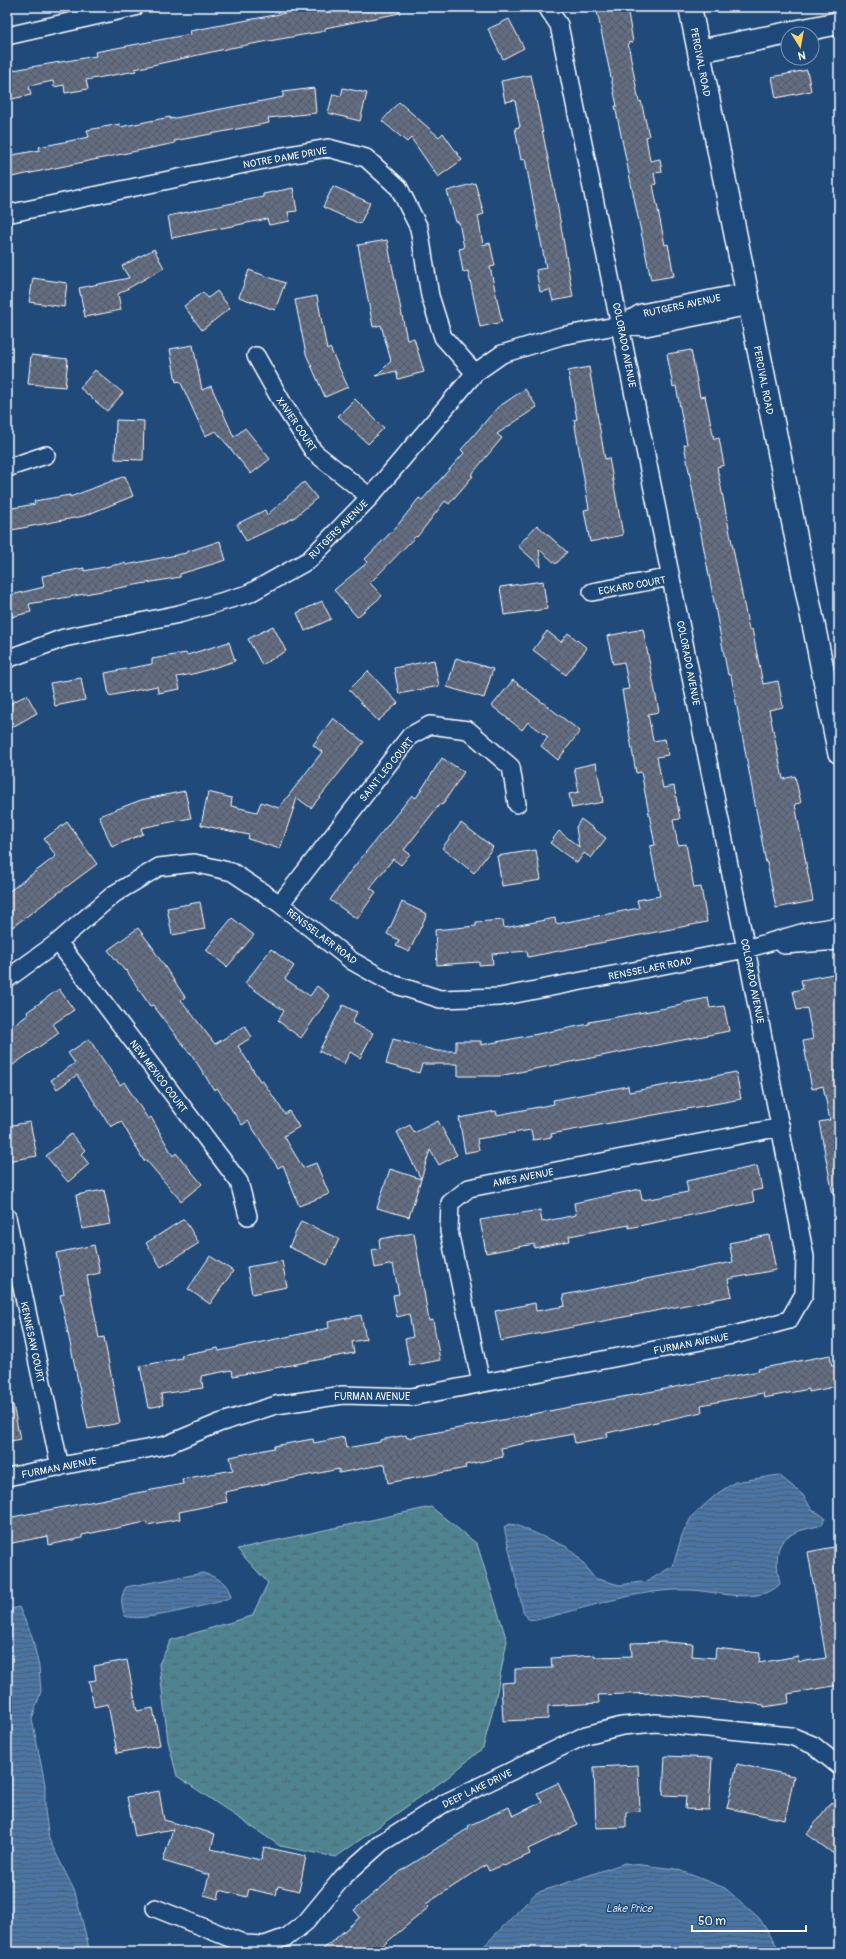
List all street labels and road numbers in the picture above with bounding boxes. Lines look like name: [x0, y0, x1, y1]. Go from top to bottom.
street label: PERCIVAL ROAD: [687, 27, 713, 98]
street label: NOTRE DAME DRIVE: [242, 145, 328, 171]
street label: RUTGERS AVENUE: [642, 292, 722, 320]
street label: COLORADO AVENUE: [610, 302, 638, 389]
street label: PERCIVAL ROAD: [750, 345, 776, 416]
street label: XAVIER COURT: [274, 395, 319, 454]
street label: RUTGERS AVENUE: [307, 498, 371, 562]
street label: ECKARD COURT: [598, 574, 667, 598]
street label: COLORADO AVENUE: [674, 620, 702, 707]
street label: SAINT LEO COURT: [357, 735, 417, 804]
street label: RENSSELAER ROAD: [284, 906, 359, 967]
street label: COLORADO AVENUE: [738, 938, 766, 1025]
street label: RENSSELAER ROAD: [607, 955, 693, 983]
street label: NEW MEXICO COURT: [127, 1038, 190, 1116]
street label: AMES AVENUE: [492, 1166, 555, 1190]
street label: KENNESAW COURT: [18, 1301, 47, 1384]
street label: FURMAN AVENUE: [653, 1331, 730, 1357]
street label: FURMAN AVENUE: [334, 1391, 410, 1403]
street label: FURMAN AVENUE: [21, 1455, 98, 1481]
street label: DEEP LAKE DRIVE: [441, 1767, 514, 1811]

